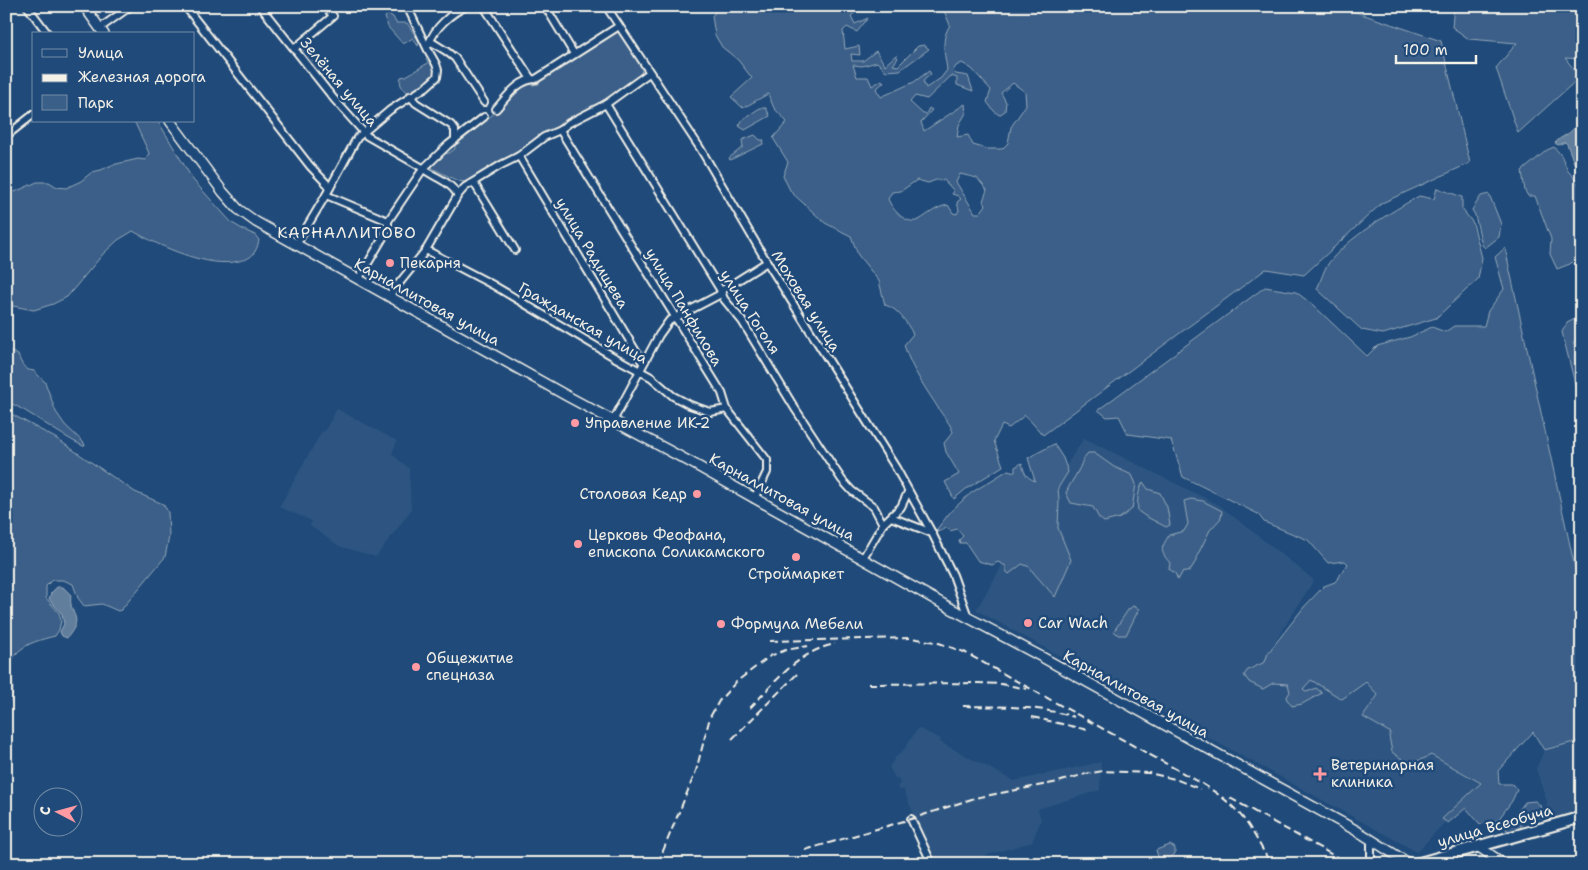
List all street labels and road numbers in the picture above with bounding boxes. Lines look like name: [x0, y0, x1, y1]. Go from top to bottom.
street label: Зелёная улица: [296, 33, 383, 131]
street label: улица Радищева: [551, 194, 633, 313]
street label: улица Панфилова: [641, 244, 728, 370]
street label: Моховая улица: [767, 246, 846, 356]
street label: Карналлитовая улица: [351, 254, 504, 351]
street label: улица Гоголя: [715, 266, 785, 358]
street label: Гражданская улица: [515, 278, 652, 369]
street label: Карналлитовая улица: [706, 449, 859, 546]
street label: Карналлитовая улица: [1060, 646, 1213, 743]
street label: улица Всеобуча: [1435, 800, 1555, 852]

